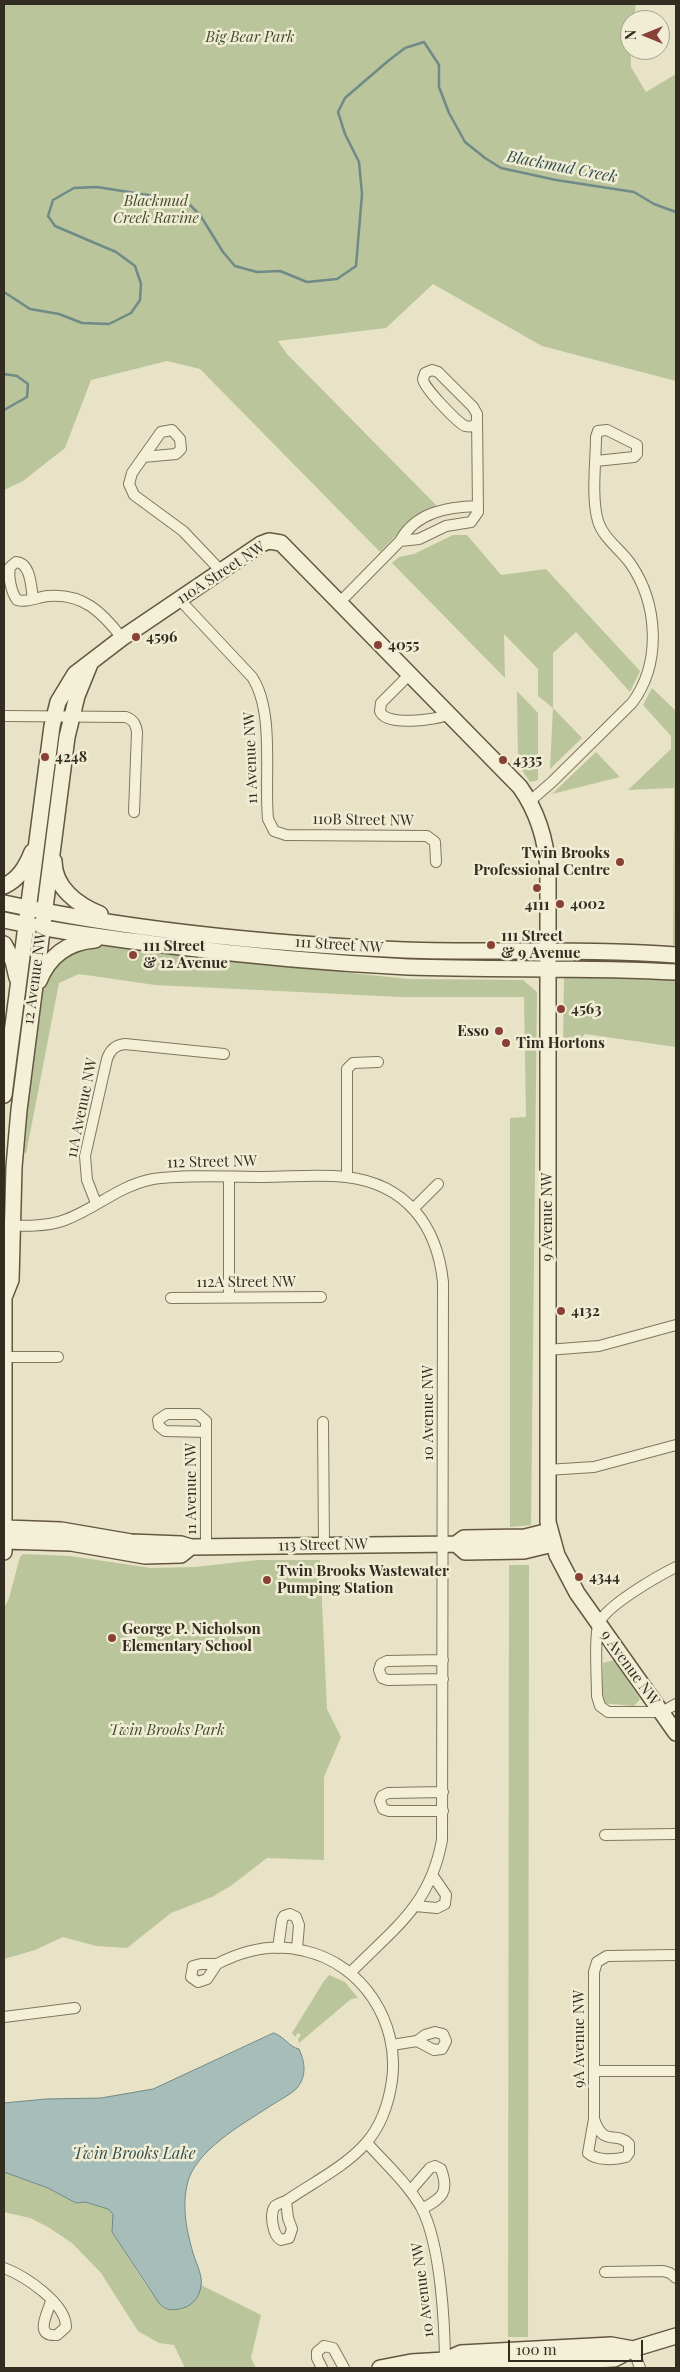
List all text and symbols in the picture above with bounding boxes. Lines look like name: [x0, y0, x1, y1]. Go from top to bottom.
north arrow: [620, 10, 670, 60]
park label: Big Bear Park: [205, 28, 295, 46]
text: N: [621, 30, 640, 40]
water label: Blackmud Creek: [505, 147, 619, 187]
park label: Blackmud Creek Ravine: [113, 192, 199, 227]
street label: 110A Street NW: [174, 538, 268, 608]
place label: 4596: [146, 628, 178, 646]
marker: 4596: [130, 631, 142, 643]
place label: 4055: [388, 636, 419, 654]
marker: 4055: [372, 639, 384, 651]
street label: 11 Avenue NW: [240, 712, 262, 804]
place label: 4248: [55, 748, 87, 766]
marker: 4248: [39, 751, 51, 763]
place label: 4335: [513, 751, 542, 769]
marker: 4335: [497, 754, 509, 766]
street label: 110B Street NW: [312, 810, 414, 830]
place label: Twin Brooks Professional Centre: [473, 844, 610, 879]
marker: Twin Brooks Professional Centre: [614, 856, 626, 868]
marker: 4111: [531, 882, 543, 894]
place label: 4002: [570, 895, 605, 913]
place label: 4111: [524, 896, 550, 914]
marker: 4002: [554, 898, 566, 910]
place label: 111 Street & 9 Avenue: [501, 927, 580, 962]
street label: 12 Avenue NW: [20, 930, 50, 1026]
street label: 111 Street NW: [294, 933, 384, 957]
place label: 111 Street & 12 Avenue: [143, 937, 228, 972]
marker: 111 Street & 9 Avenue: [485, 939, 497, 951]
marker: 111 Street & 12 Avenue: [127, 949, 139, 961]
place label: 4563: [571, 1000, 602, 1018]
marker: 4563: [555, 1003, 567, 1015]
place label: Esso: [457, 1022, 489, 1040]
marker: Esso: [493, 1025, 505, 1037]
place label: Tim Hortons: [516, 1034, 605, 1052]
marker: Tim Hortons: [500, 1037, 512, 1049]
street label: 11A Avenue NW: [63, 1056, 101, 1160]
street label: 112 Street NW: [167, 1152, 257, 1172]
street label: 9 Avenue NW: [538, 1173, 556, 1261]
street label: 112A Street NW: [196, 1273, 296, 1291]
place label: 4132: [571, 1302, 600, 1320]
marker: 4132: [555, 1305, 567, 1317]
street label: 10 Avenue NW: [419, 1365, 437, 1461]
street label: 11 Avenue NW: [182, 1443, 200, 1535]
street label: 113 Street NW: [278, 1535, 368, 1555]
place label: Twin Brooks Wastewater Pumping Station: [277, 1562, 449, 1597]
place label: 4344: [589, 1568, 620, 1586]
marker: 4344: [573, 1571, 585, 1583]
marker: Twin Brooks Wastewater Pumping Station: [261, 1574, 273, 1586]
place label: George P. Nicholson Elementary School: [122, 1620, 261, 1655]
street label: 9 Avenue NW: [597, 1627, 663, 1709]
marker: George P. Nicholson Elementary School: [106, 1632, 118, 1644]
park label: Twin Brooks Park: [109, 1721, 225, 1739]
street label: 9A Avenue NW: [570, 1990, 588, 2088]
water label: Twin Brooks Lake: [72, 2144, 196, 2164]
street label: 10 Avenue NW: [408, 2241, 438, 2339]
scale bar: [510, 2330, 645, 2362]
text: 100 m: [516, 2339, 557, 2359]

